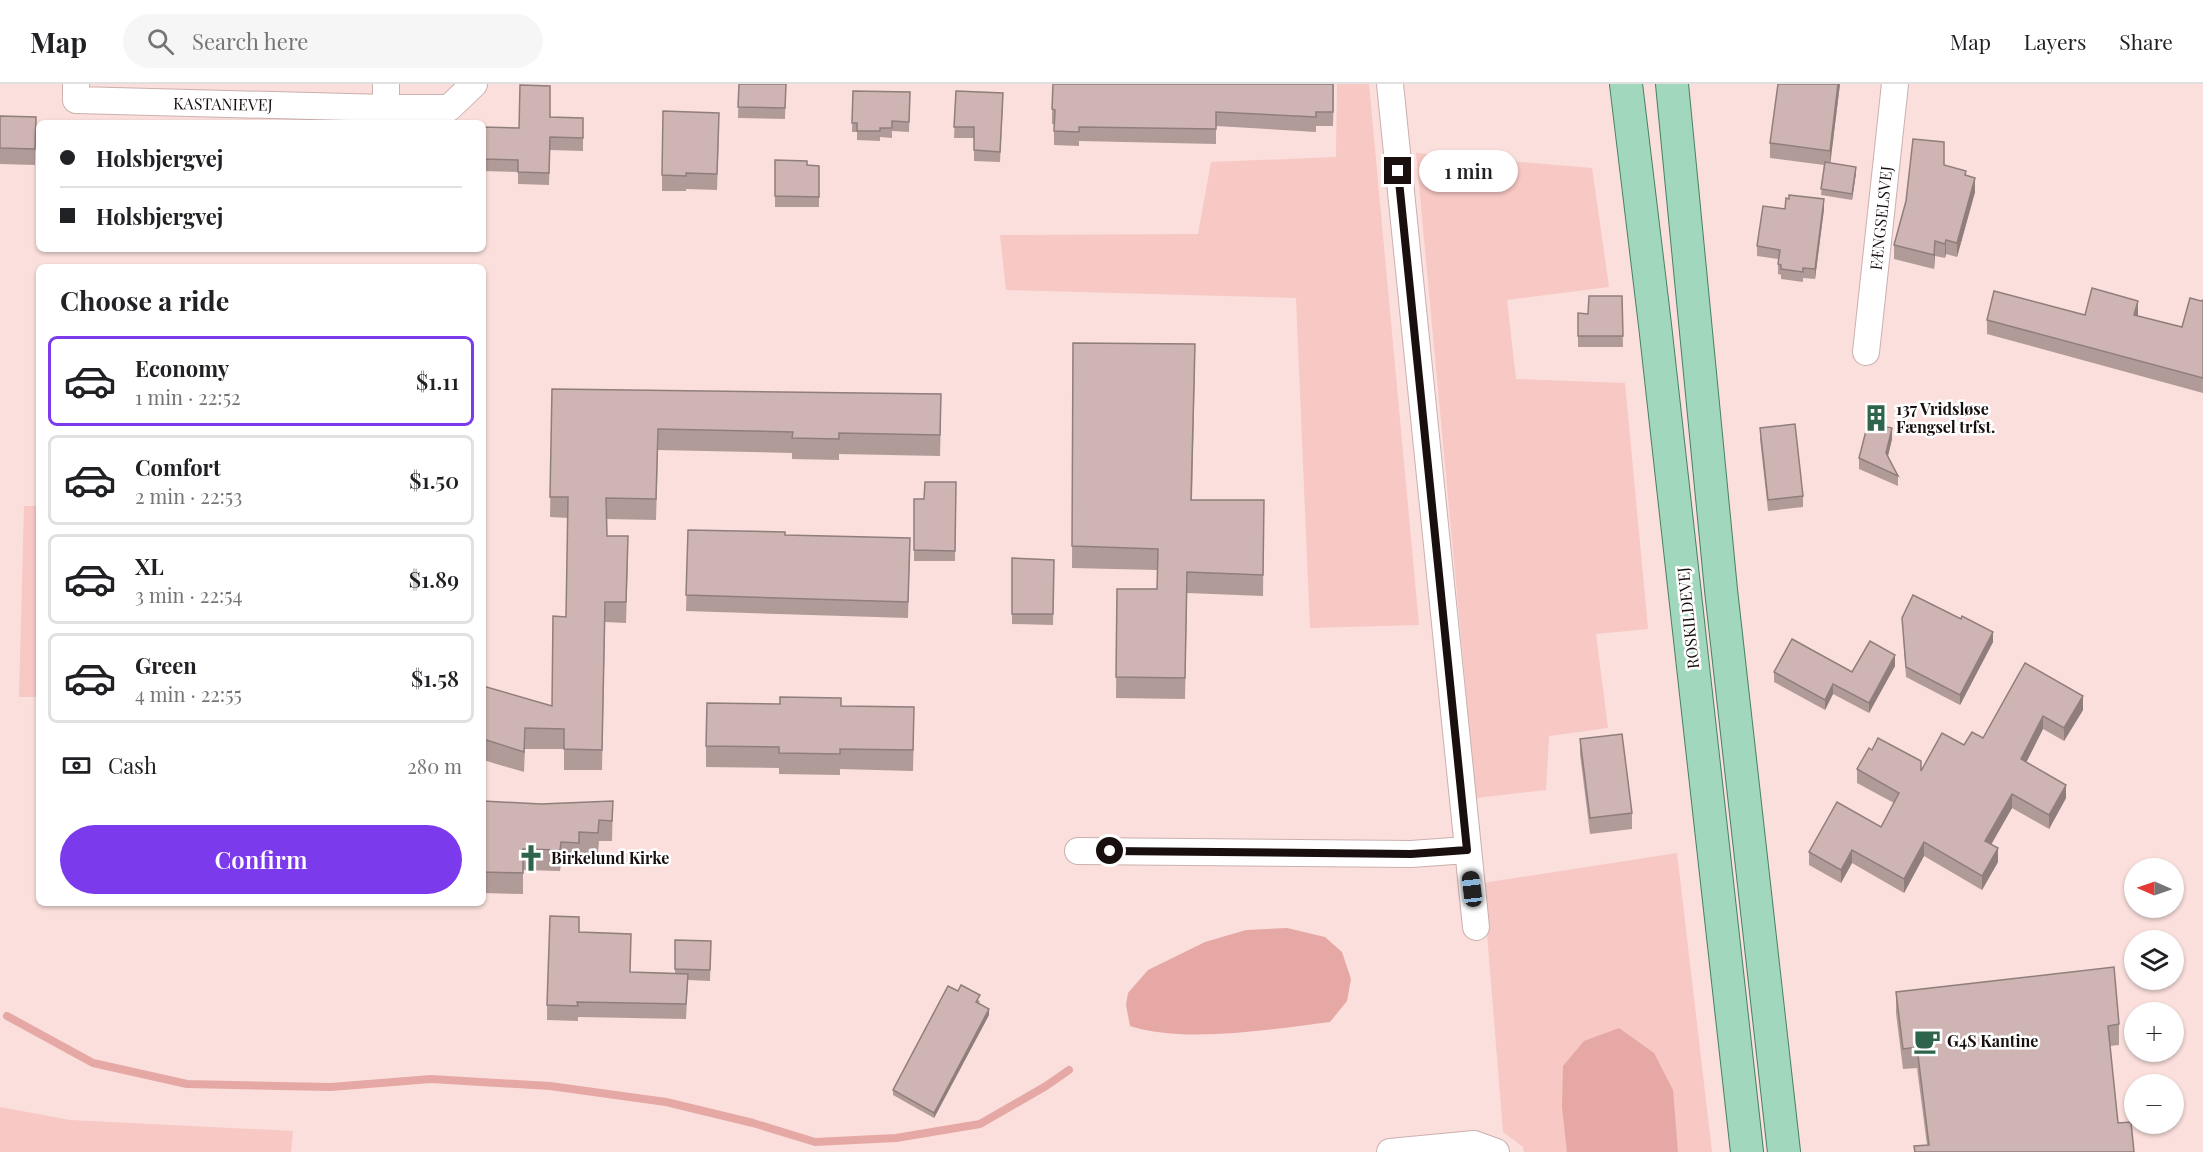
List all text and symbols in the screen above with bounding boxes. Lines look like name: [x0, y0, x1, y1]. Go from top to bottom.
search box: [123, 14, 543, 68]
text: Map: [30, 23, 87, 60]
icon: search: [144, 25, 177, 58]
text: Search here: [192, 26, 308, 56]
text: Map: [1950, 27, 1991, 55]
text: Layers: [2024, 27, 2086, 55]
text: Share: [2119, 27, 2173, 55]
street label: KASTANIEVEJ: [173, 92, 273, 115]
text: Holsbjergvej: [96, 143, 223, 173]
callout: 1 min: [1419, 150, 1518, 192]
route end: [1384, 157, 1411, 184]
text: 1 min: [1444, 157, 1493, 184]
street label: FÆNGSELSVEJ: [1865, 165, 1896, 271]
text: Holsbjergvej: [96, 201, 223, 231]
text: Choose a ride: [60, 282, 229, 318]
text: Economy: [135, 353, 229, 383]
icon: car: [63, 354, 117, 408]
text: $1.11: [416, 366, 459, 396]
text: 1 min · 22:52: [135, 383, 241, 410]
place label: 137 Vridsløse Fængsel trfst.: [1896, 398, 1995, 437]
building icon: 137 Vridsløse Fængsel trfst.: [1861, 403, 1891, 433]
text: Comfort: [135, 452, 221, 482]
icon: car: [63, 453, 117, 507]
text: $1.50: [409, 465, 459, 495]
text: 2 min · 22:53: [135, 482, 242, 509]
text: XL: [135, 551, 164, 581]
icon: car: [63, 552, 117, 606]
text: $1.89: [409, 564, 459, 594]
street label: ROSKILDEVEJ: [1672, 566, 1703, 670]
text: 3 min · 22:54: [135, 581, 242, 608]
text: Green: [135, 650, 197, 680]
icon: car: [63, 651, 117, 705]
text: $1.58: [411, 663, 459, 693]
text: 4 min · 22:55: [135, 680, 242, 707]
icon: cash: [60, 749, 93, 782]
text: Cash: [108, 750, 157, 780]
text: 280 m: [407, 752, 462, 779]
button: Confirm: [60, 825, 462, 894]
route start: [1096, 837, 1123, 864]
church icon: Birkelund Kirke: [516, 843, 546, 873]
place label: Birkelund Kirke: [551, 847, 669, 868]
north arrow: [2124, 858, 2184, 918]
map controls: [2124, 858, 2184, 1134]
car: [1461, 870, 1483, 908]
button: layers: [2124, 930, 2184, 990]
button: +: [2124, 1002, 2184, 1062]
cafe icon: G4S Kantine: [1912, 1026, 1942, 1056]
place label: G4S Kantine: [1947, 1030, 2038, 1051]
button: −: [2124, 1074, 2184, 1134]

